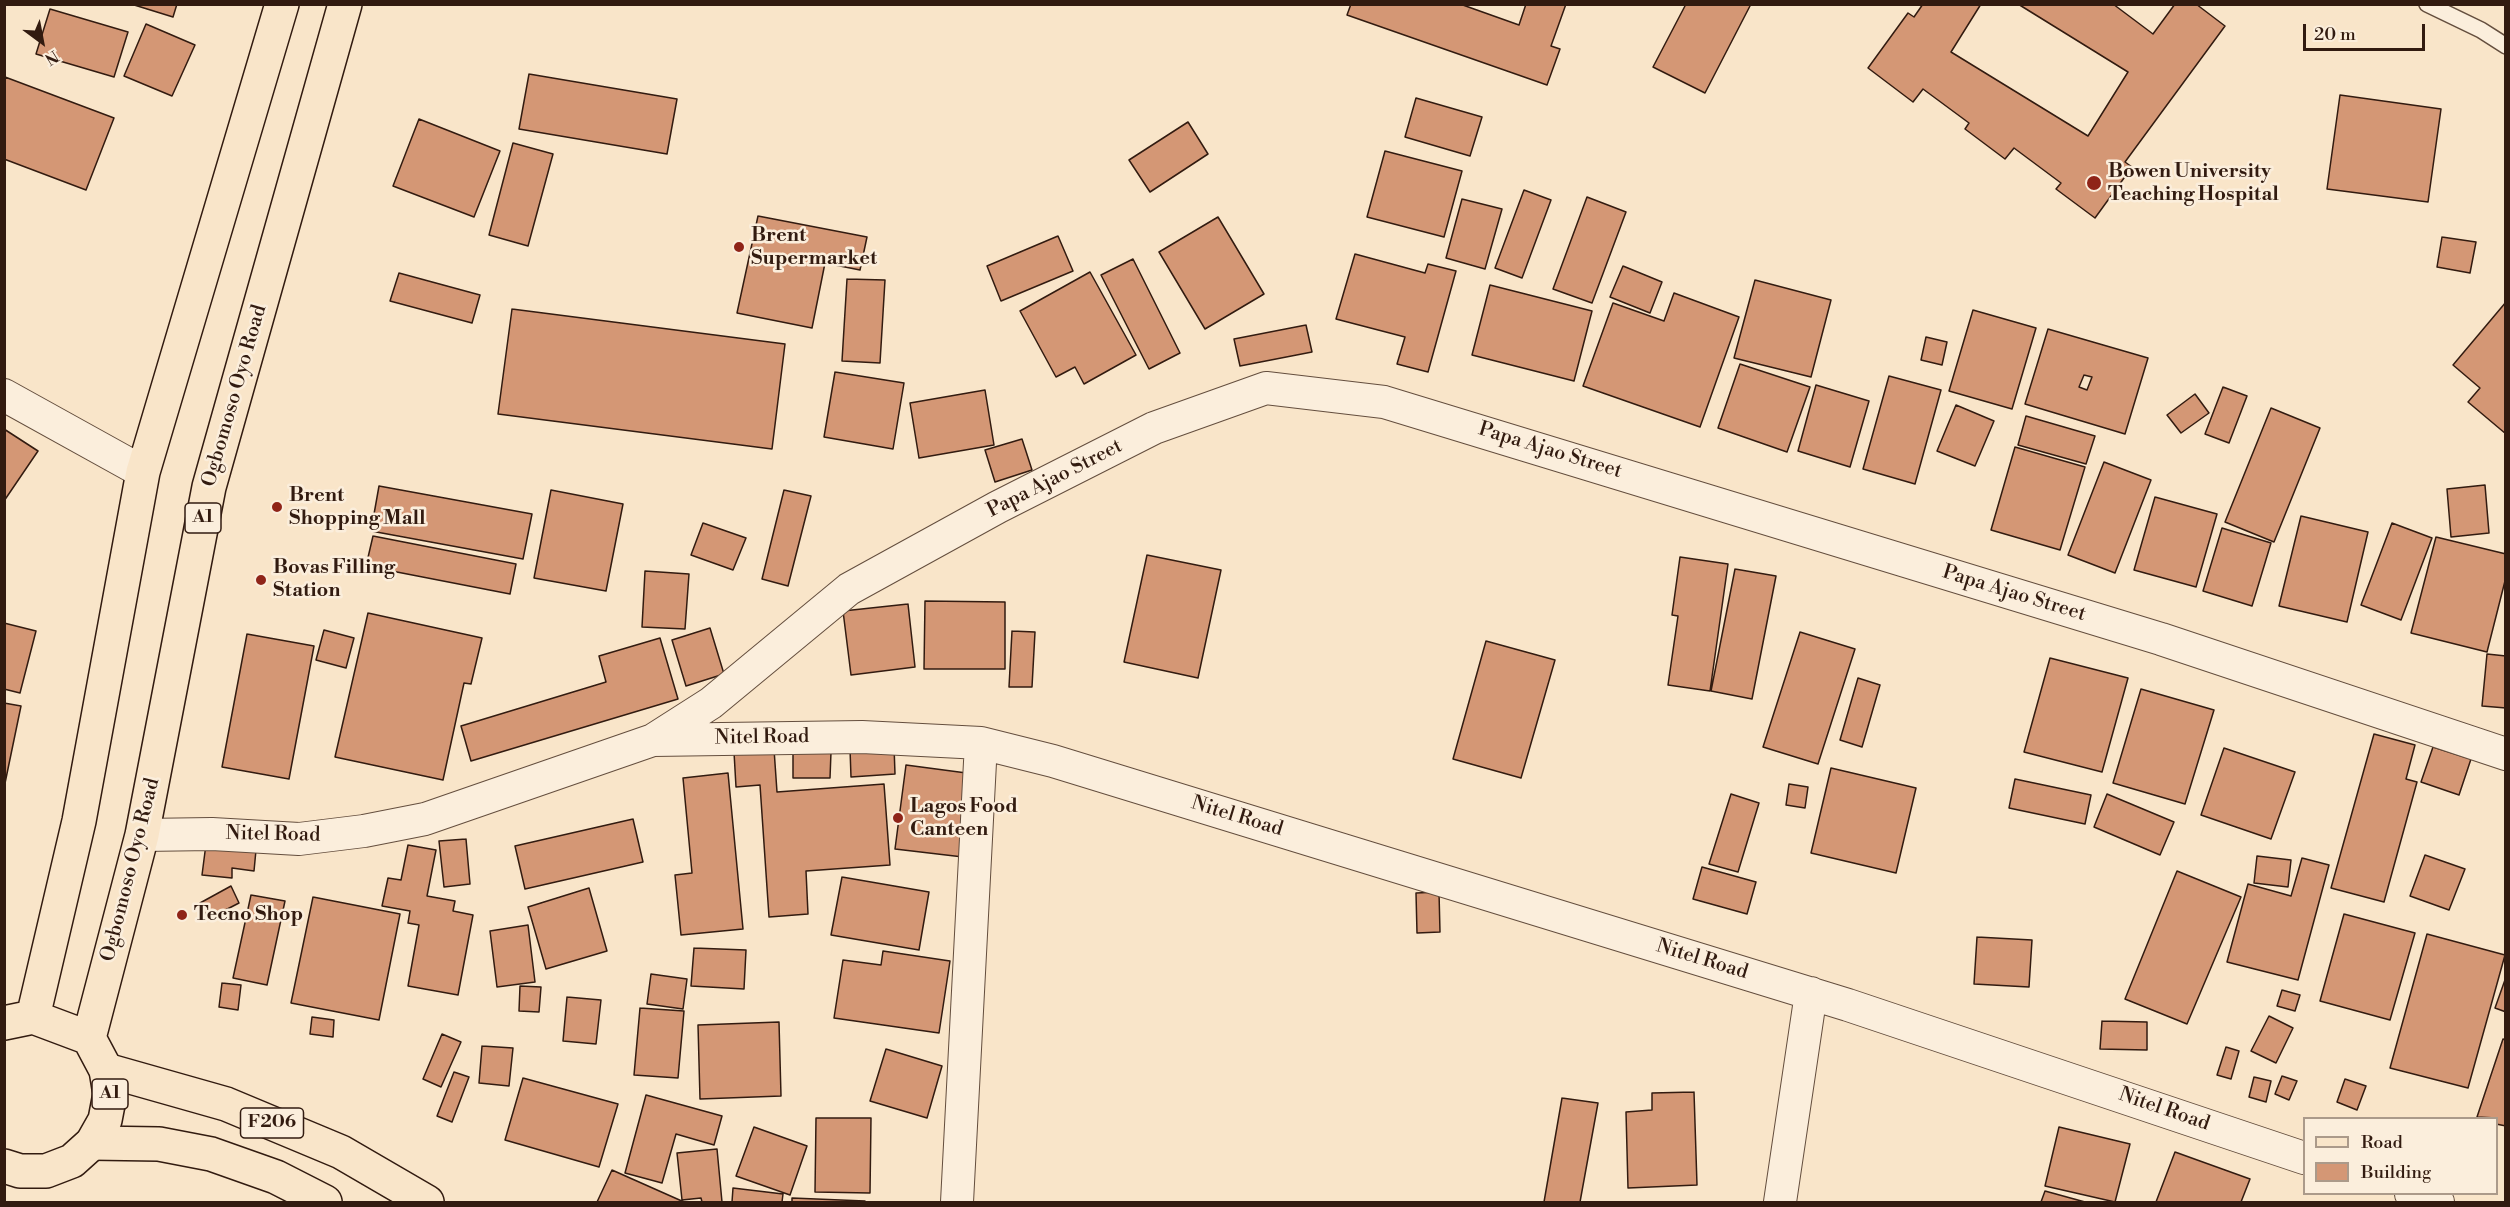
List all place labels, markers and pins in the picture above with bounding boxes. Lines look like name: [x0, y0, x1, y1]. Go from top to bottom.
place label: Bowen University Teaching Hospital: [2108, 160, 2279, 207]
marker: Bowen University Teaching Hospital: [2085, 174, 2103, 192]
place label: Brent Supermarket: [751, 224, 877, 271]
marker: Brent Supermarket: [732, 240, 746, 254]
place label: Brent Shopping Mall: [289, 484, 426, 531]
marker: Brent Shopping Mall: [270, 500, 284, 514]
place label: Bovas Filling Station: [273, 556, 395, 603]
marker: Bovas Filling Station: [254, 573, 268, 587]
place label: Lagos Food Canteen: [910, 795, 1018, 842]
marker: Lagos Food Canteen: [891, 811, 905, 825]
place label: Tecno Shop: [194, 903, 303, 927]
marker: Tecno Shop: [175, 908, 189, 922]

